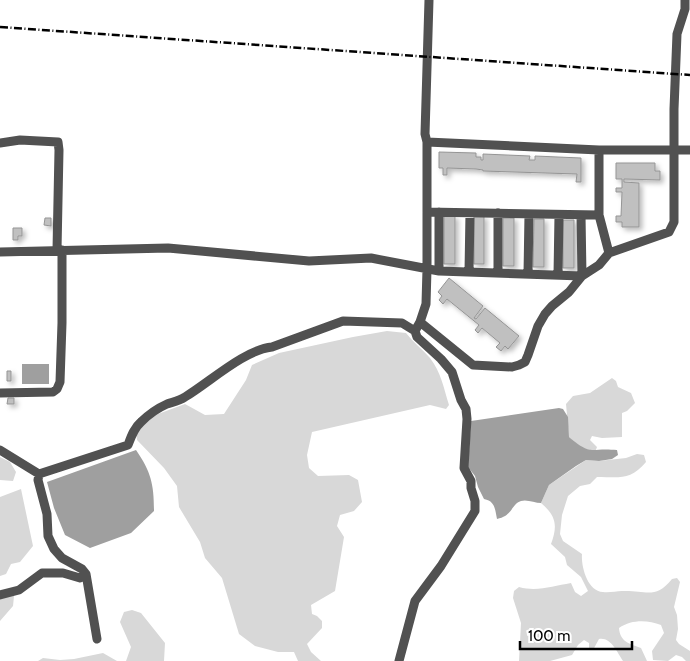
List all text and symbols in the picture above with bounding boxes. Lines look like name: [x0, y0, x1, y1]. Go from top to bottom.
scale bar: [520, 618, 632, 650]
text: 100 m: [528, 627, 570, 645]

